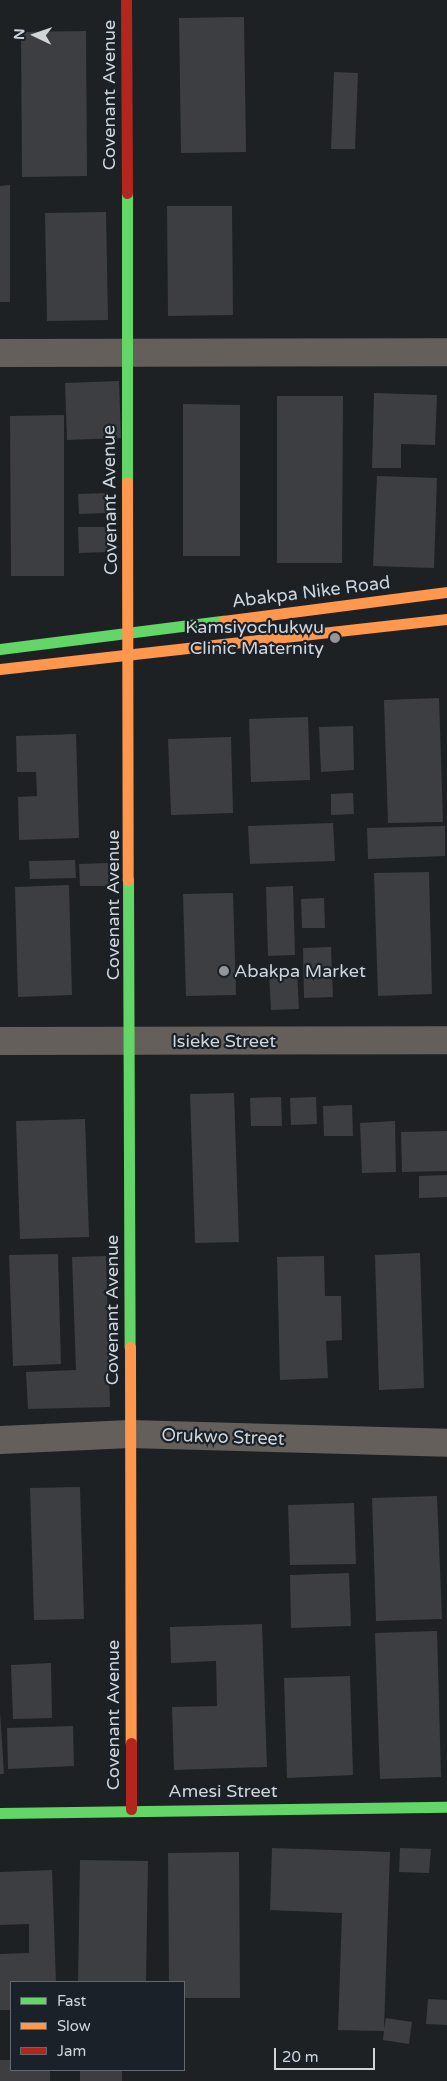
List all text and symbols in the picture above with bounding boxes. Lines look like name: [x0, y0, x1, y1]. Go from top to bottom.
north arrow: [10, 10, 60, 60]
street label: Covenant Avenue: [98, 20, 120, 170]
text: N: [11, 28, 28, 40]
street label: Covenant Avenue: [98, 425, 122, 575]
street label: Abakpa Nike Road: [231, 572, 391, 612]
place label: Kamsiyochukwu Clinic Maternity: [185, 617, 324, 660]
marker: Kamsiyochukwu Clinic Maternity: [328, 631, 342, 645]
street label: Covenant Avenue: [102, 830, 124, 980]
place label: Abakpa Market: [234, 960, 366, 982]
marker: Abakpa Market: [218, 965, 230, 977]
street label: Isieke Street: [172, 1030, 276, 1052]
street label: Covenant Avenue: [101, 1235, 123, 1385]
street label: Orukwo Street: [161, 1424, 285, 1450]
street label: Covenant Avenue: [102, 1640, 124, 1790]
street label: Amesi Street: [168, 1780, 278, 1802]
legend: [10, 1981, 185, 2071]
text: Fast: [57, 1992, 86, 2010]
text: Slow: [57, 2017, 91, 2035]
scale bar: [277, 2038, 378, 2070]
text: Jam: [57, 2042, 86, 2060]
text: 20 m: [282, 2048, 319, 2066]

